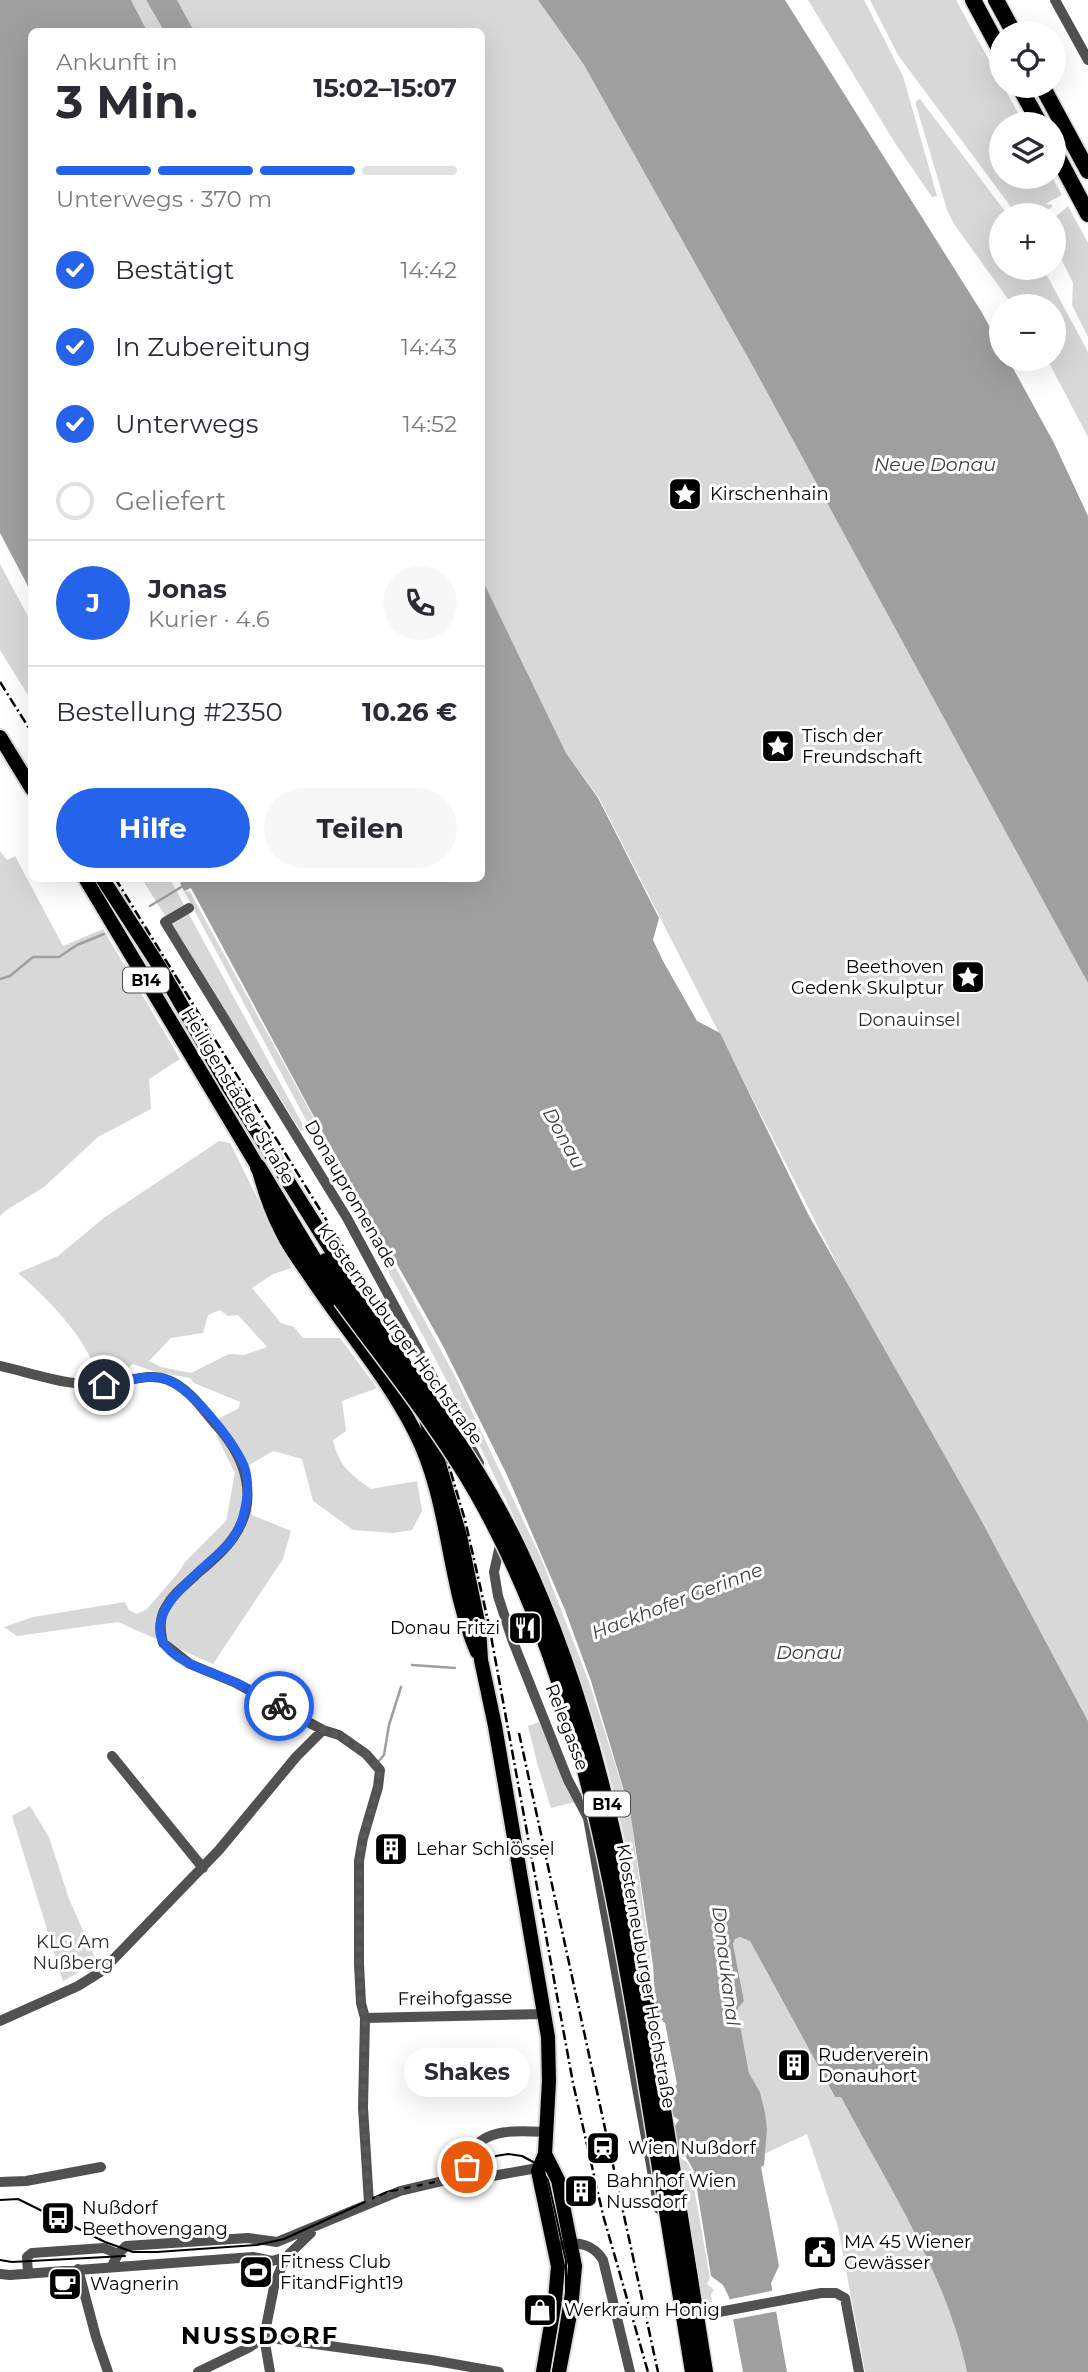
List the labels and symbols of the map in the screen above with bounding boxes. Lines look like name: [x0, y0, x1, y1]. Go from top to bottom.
water label: Neue Donau: [874, 453, 996, 476]
place icon: Kirschenhain: [666, 475, 704, 513]
place label: Kirschenhain: [710, 483, 829, 505]
place label: Tisch der Freundschaft: [802, 725, 923, 768]
place icon: Tisch der Freundschaft: [759, 727, 797, 765]
place label: Beethoven Gedenk Skulptur: [791, 956, 944, 999]
place icon: Beethoven Gedenk Skulptur: [949, 958, 987, 996]
road number: B14: [123, 968, 169, 992]
street label: Heiligenstädter Straße: [177, 1004, 299, 1188]
park label: Donauinsel: [858, 1009, 960, 1031]
water label: Donau: [538, 1104, 590, 1172]
street label: Donaupromenade: [300, 1116, 402, 1272]
street label: Klosterneuburger Hochstraße: [312, 1219, 488, 1449]
pin: [74, 1355, 134, 1415]
water label: Hackhofer Gerinne: [588, 1558, 766, 1644]
restaurant icon: Donau Fritzi: [506, 1609, 544, 1647]
place label: Donau Fritzi: [390, 1617, 500, 1639]
water label: Donau: [776, 1641, 842, 1664]
courier: [244, 1671, 314, 1741]
street label: Relegasse: [540, 1681, 594, 1774]
road number: B14: [584, 1792, 630, 1816]
building icon: Lehar Schlössel: [372, 1830, 410, 1868]
place label: Lehar Schlössel: [416, 1838, 555, 1860]
street label: Klosterneuburger Hochstraße: [612, 1842, 680, 2110]
water label: Donaukanal: [707, 1905, 745, 2028]
park label: KLG Am Nußberg: [32, 1931, 114, 1974]
street label: Freihofgasse: [397, 1986, 513, 2010]
place label: Ruderverein Donauhort: [818, 2044, 929, 2087]
building icon: Ruderverein Donauhort: [775, 2046, 813, 2084]
callout: Shakes: [404, 2048, 530, 2097]
station icon: Wien Nußdorf: [584, 2129, 622, 2167]
pin: [437, 2137, 497, 2197]
place label: Wien Nußdorf: [628, 2137, 757, 2159]
place label: Bahnhof Wien Nussdorf: [606, 2170, 736, 2213]
building icon: Bahnhof Wien Nussdorf: [562, 2172, 600, 2210]
place label: Nußdorf Beethovengang: [82, 2197, 228, 2240]
bus stop icon: Nußdorf Beethovengang: [39, 2199, 77, 2237]
place label: MA 45 Wiener Gewässer: [844, 2231, 971, 2274]
public building icon: MA 45 Wiener Gewässer: [801, 2233, 839, 2271]
place label: Fitness Club FitandFight19: [280, 2251, 403, 2294]
sports icon: Fitness Club FitandFight19: [237, 2253, 275, 2291]
cafe icon: Wagnerin: [46, 2265, 84, 2303]
place label: Wagnerin: [90, 2273, 179, 2295]
shop icon: Werkraum Honig: [521, 2291, 559, 2329]
place label: Werkraum Honig: [564, 2299, 720, 2321]
district label: NUSSDORF: [181, 2321, 339, 2350]

